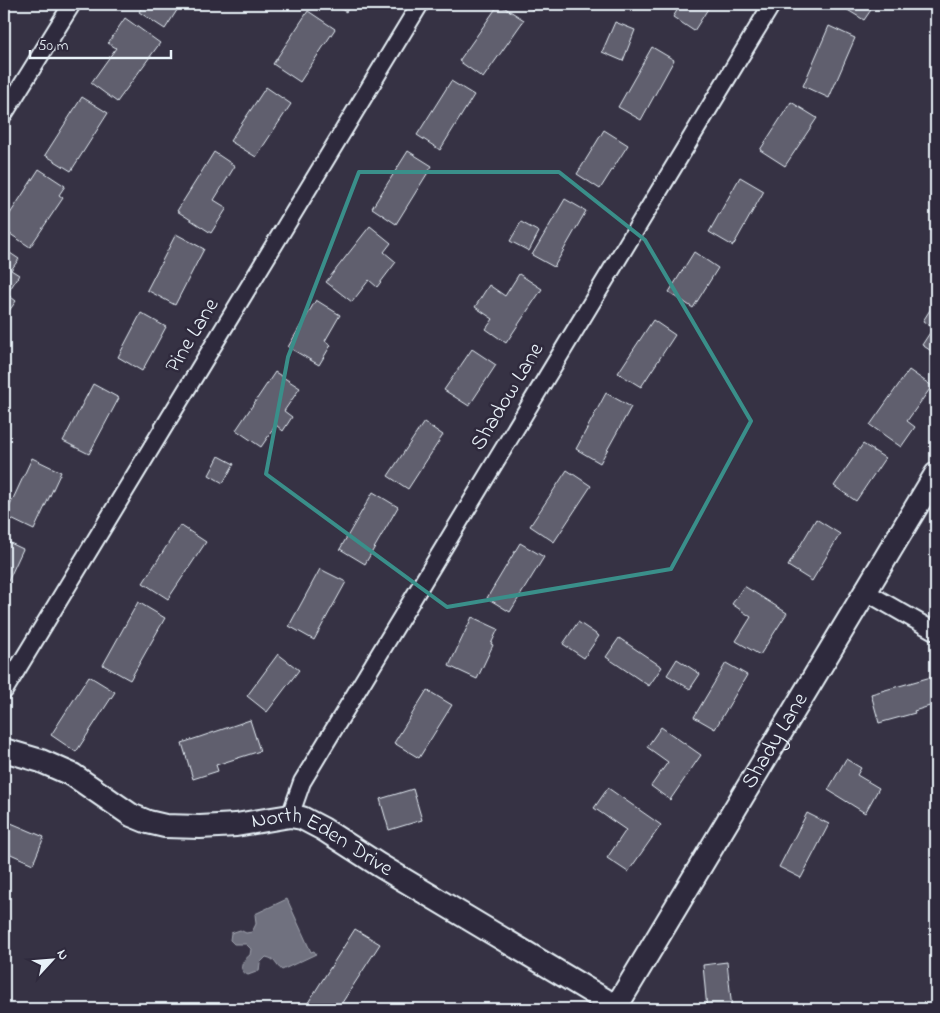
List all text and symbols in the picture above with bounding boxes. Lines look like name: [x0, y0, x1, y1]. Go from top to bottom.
scale bar: [30, 28, 171, 60]
text: 50 m: [38, 35, 69, 57]
street label: Pine Lane: [158, 292, 228, 380]
street label: Shadow Lane: [463, 337, 553, 457]
street label: Shady Lane: [734, 687, 817, 795]
street label: North Eden Drive: [249, 800, 399, 886]
north arrow: [28, 936, 78, 986]
text: N: [51, 946, 74, 964]

